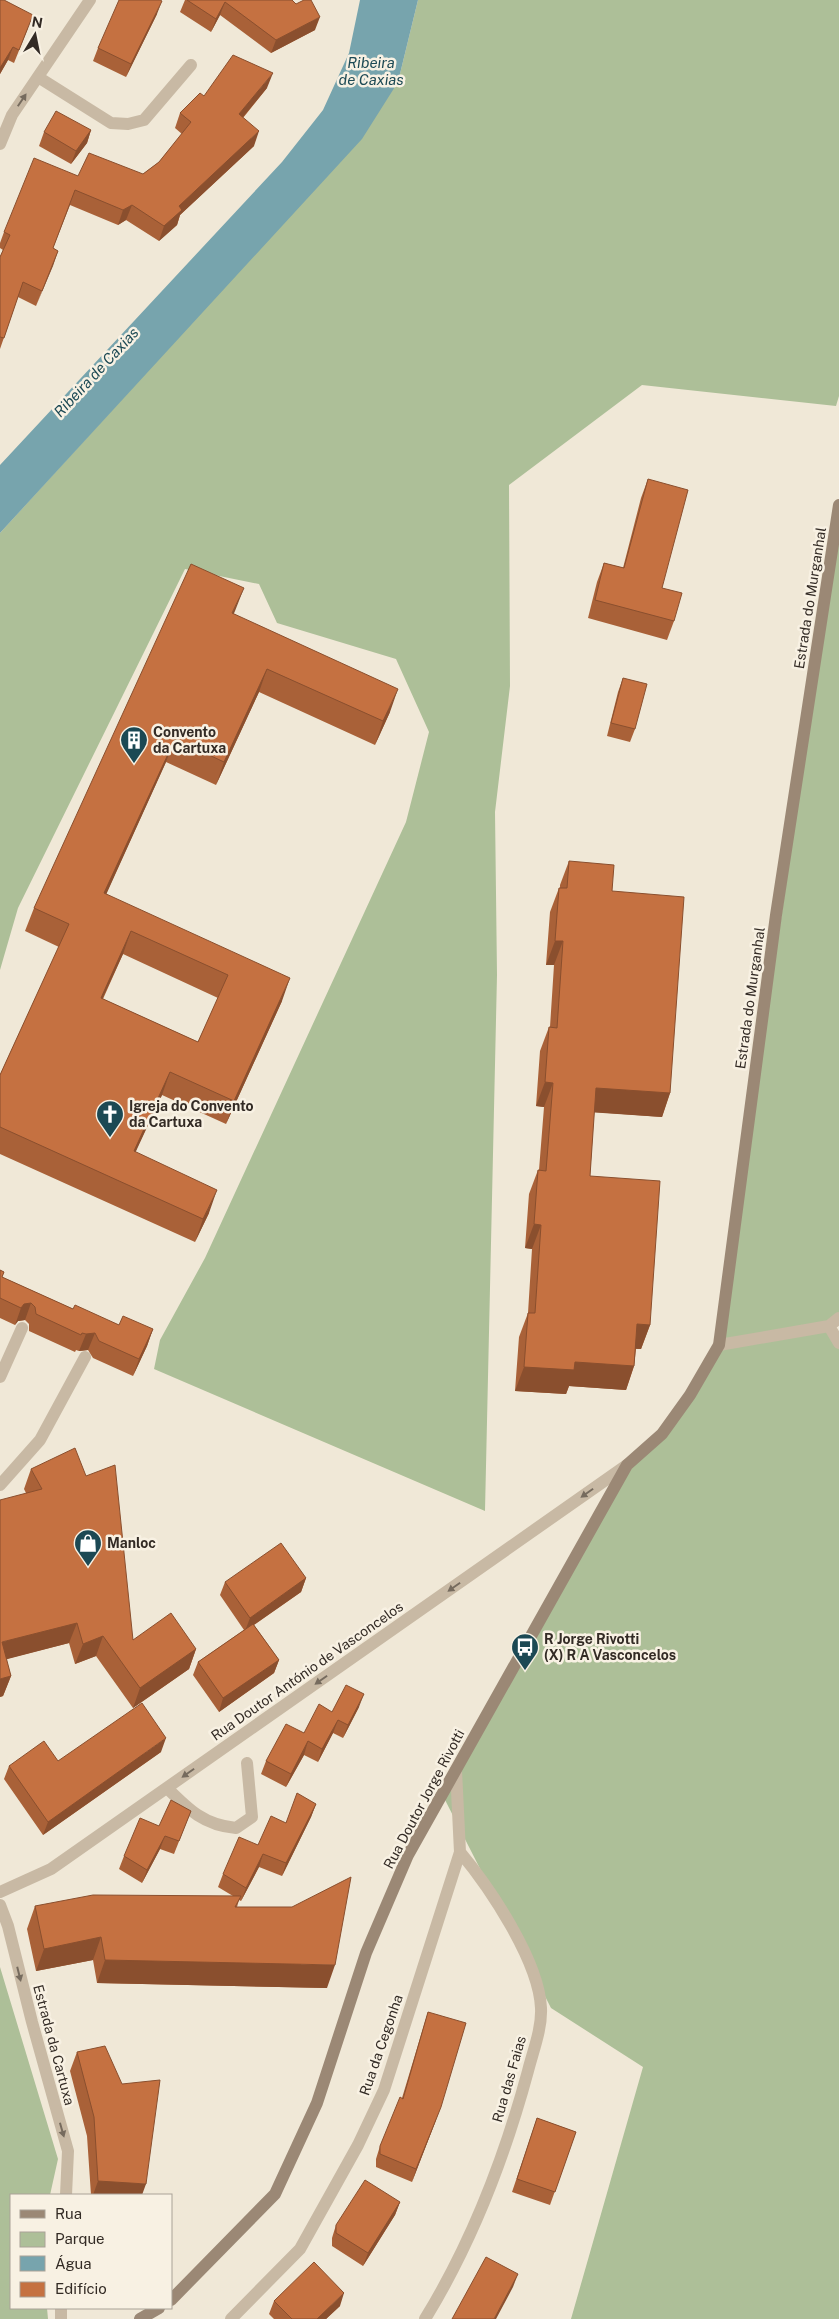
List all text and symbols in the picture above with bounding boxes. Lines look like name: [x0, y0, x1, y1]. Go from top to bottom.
north arrow: [10, 10, 60, 60]
text: N: [30, 13, 44, 31]
water label: Ribeira de Caxias: [338, 54, 404, 88]
one-way arrow: [17, 94, 27, 107]
water label: Ribeira de Caxias: [50, 324, 142, 420]
street label: Estrada do Murganhal: [791, 526, 829, 670]
place label: Convento da Cartuxa: [153, 724, 226, 756]
building icon: Convento da Cartuxa: [119, 725, 149, 764]
street label: Estrada do Murganhal: [732, 926, 768, 1070]
place label: Igreja do Convento da Cartuxa: [129, 1098, 254, 1130]
church icon: Igreja do Convento da Cartuxa: [95, 1099, 125, 1138]
one-way arrow: [580, 1488, 594, 1498]
shop icon: Manloc: [73, 1528, 103, 1567]
place label: Manloc: [107, 1535, 156, 1551]
one-way arrow: [447, 1582, 461, 1592]
street label: Rua Doutor António de Vasconcelos: [208, 1598, 406, 1744]
place label: R Jorge Rivotti (X) R A Vasconcelos: [544, 1631, 676, 1663]
bus stop icon: R Jorge Rivotti (X) R A Vasconcelos: [510, 1632, 540, 1671]
one-way arrow: [314, 1675, 328, 1685]
street label: Rua Doutor Jorge Rivotti: [380, 1726, 468, 1872]
one-way arrow: [181, 1768, 195, 1778]
one-way arrow: [16, 1966, 24, 1981]
street label: Estrada da Cartuxa: [30, 1983, 78, 2107]
street label: Rua da Cegonha: [356, 1992, 406, 2098]
street label: Rua das Faias: [489, 2034, 529, 2124]
one-way arrow: [59, 2123, 67, 2138]
legend: [10, 2194, 172, 2309]
text: Rua: [55, 2205, 82, 2222]
text: Parque: [55, 2230, 105, 2247]
text: Água: [55, 2255, 92, 2272]
text: Edifício: [55, 2280, 107, 2297]

